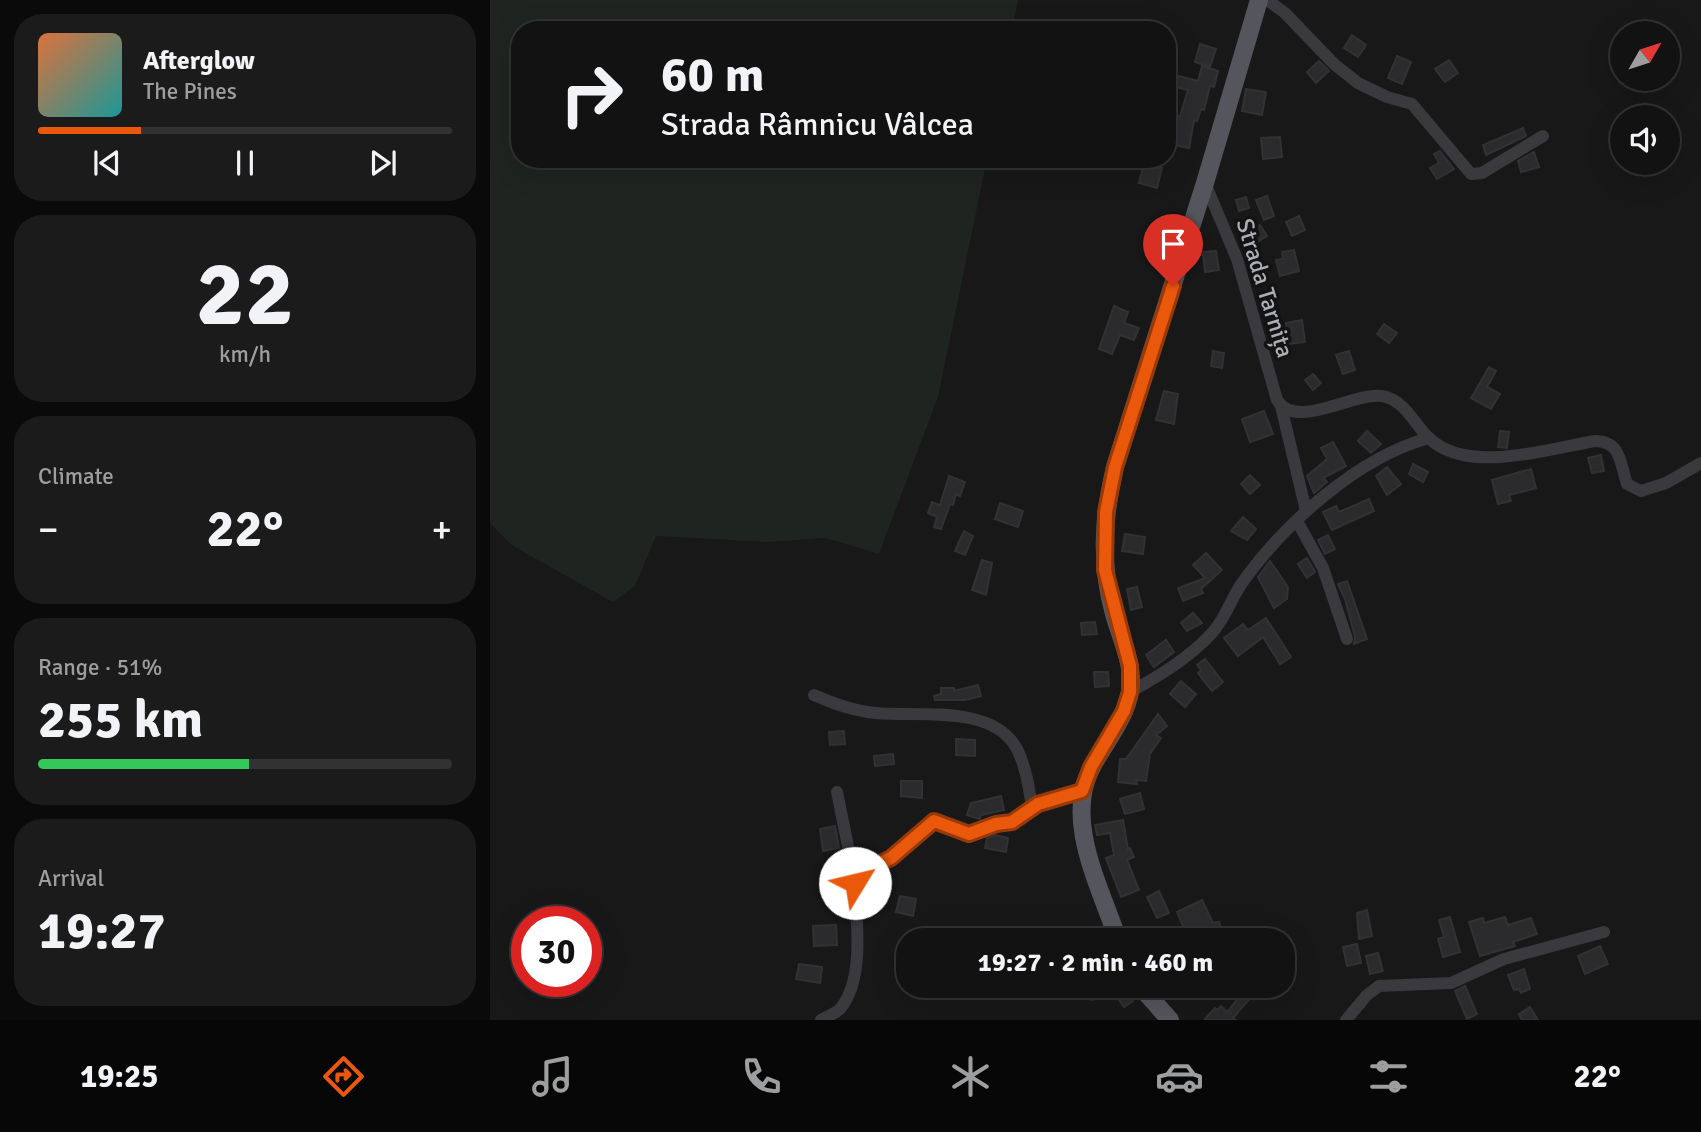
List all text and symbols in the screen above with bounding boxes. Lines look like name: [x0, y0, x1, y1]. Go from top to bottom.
north arrow: [1610, 21, 1680, 91]
map controls: [1610, 21, 1680, 175]
text: Afterglow: [143, 45, 255, 77]
text: 60 m: [661, 45, 764, 105]
icon: right: [546, 49, 637, 140]
text: The Pines: [143, 77, 237, 106]
text: Strada Râmnicu Vâlcea: [661, 105, 974, 144]
button: sound: [1610, 105, 1680, 175]
icon: previous: [88, 144, 126, 182]
icon: pause: [226, 144, 264, 182]
icon: next: [364, 144, 402, 182]
pin: [1143, 214, 1203, 286]
street label: Strada Tarnița: [1230, 215, 1300, 361]
icon: arrive: [1154, 225, 1192, 263]
text: 22: [196, 238, 294, 351]
text: km/h: [219, 340, 271, 369]
text: Climate: [38, 462, 114, 491]
text: 22°: [207, 497, 283, 561]
text: −: [38, 506, 59, 553]
text: +: [431, 506, 452, 553]
text: Range · 51%: [38, 653, 162, 682]
text: 255 km: [38, 688, 203, 752]
position arrow: [818, 846, 892, 920]
text: Arrival: [38, 864, 104, 893]
text: 19:27: [38, 899, 166, 963]
speed limit sign: 30: [511, 906, 602, 997]
text: 19:27 · 2 min · 460 m: [978, 947, 1213, 979]
icon: directions: [319, 1052, 368, 1101]
icon: music: [528, 1052, 577, 1101]
icon: phone: [737, 1052, 786, 1101]
icon: climate: [946, 1052, 995, 1101]
icon: car: [1155, 1052, 1204, 1101]
icon: filters: [1364, 1052, 1413, 1101]
text: 19:25: [80, 1057, 159, 1096]
text: 22°: [1573, 1057, 1621, 1096]

